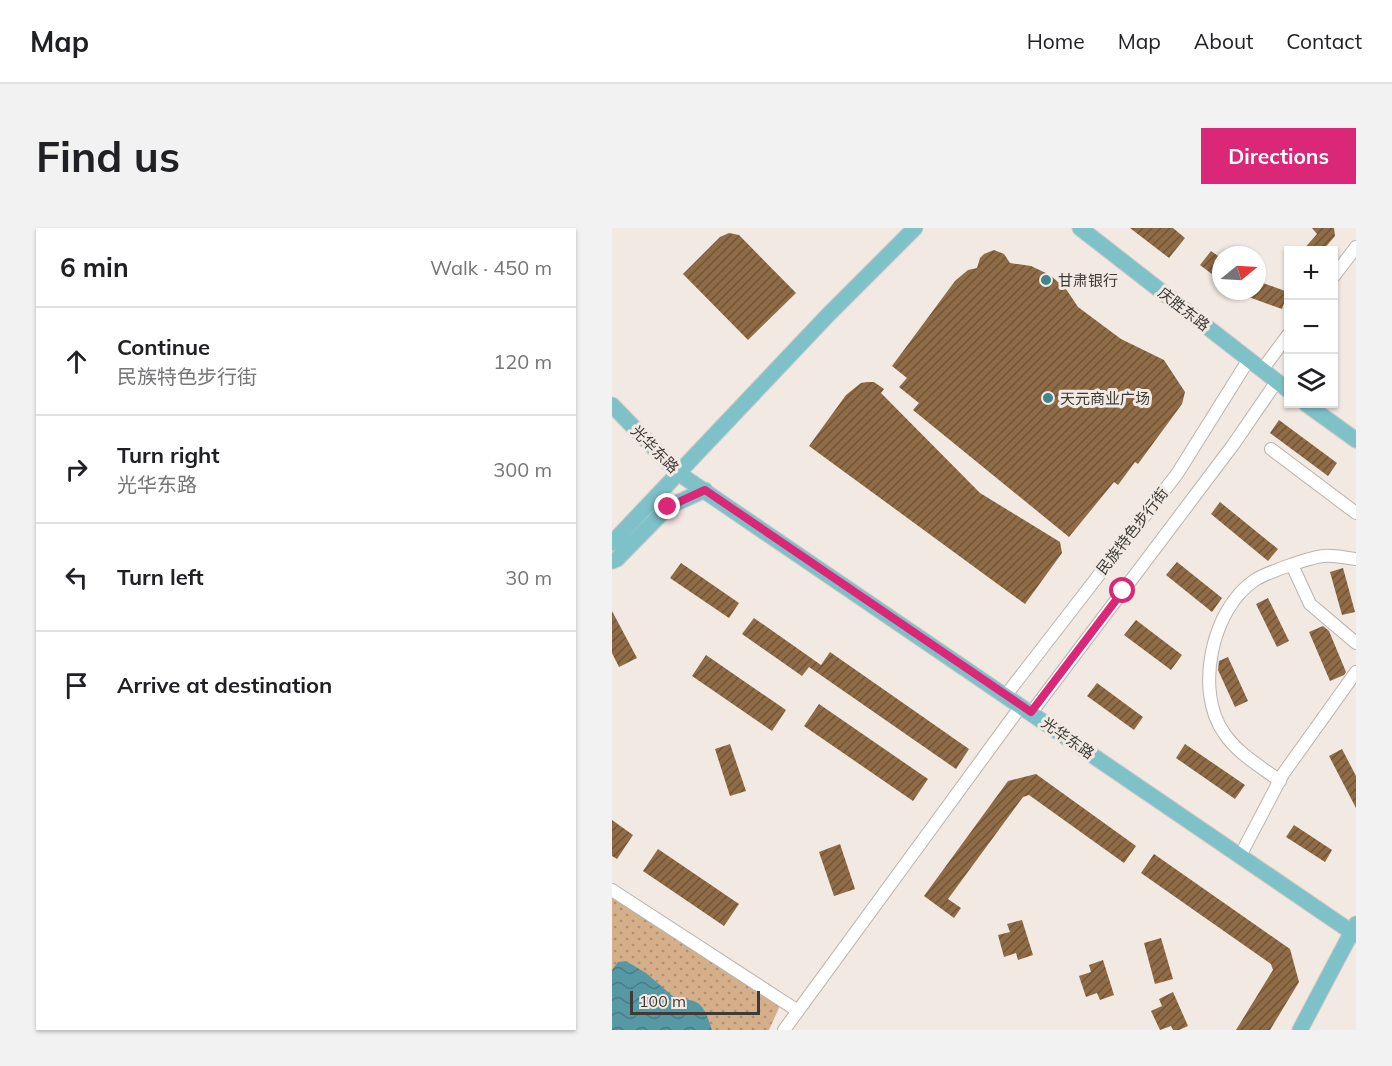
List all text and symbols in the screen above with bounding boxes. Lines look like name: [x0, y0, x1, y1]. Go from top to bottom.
text: Map: [30, 24, 89, 59]
text: Home: [1027, 28, 1085, 54]
text: Map: [1118, 28, 1161, 54]
text: About: [1194, 28, 1253, 54]
text: Contact: [1286, 28, 1362, 54]
button: Directions: [1201, 128, 1356, 184]
text: Find us: [36, 130, 180, 183]
north arrow: [1212, 246, 1266, 300]
map controls: [1284, 246, 1338, 408]
button: +: [1284, 246, 1338, 300]
text: 6 min: [60, 251, 129, 284]
text: Walk · 450 m: [430, 255, 552, 280]
place label: 甘肃银行: [1058, 271, 1118, 290]
marker: 甘肃银行: [1039, 273, 1053, 287]
street label: 庆胜东路: [1155, 283, 1213, 335]
button: −: [1284, 300, 1338, 354]
text: Continue: [117, 333, 210, 361]
icon: ahead: [60, 345, 93, 378]
text: 120 m: [493, 349, 552, 374]
button: layers: [1284, 354, 1338, 408]
text: 民族特色步行街: [117, 364, 257, 389]
place label: 天元商业广场: [1060, 389, 1150, 408]
marker: 天元商业广场: [1041, 391, 1055, 405]
street label: 光华东路: [627, 421, 683, 477]
text: Turn right: [117, 441, 220, 469]
icon: right: [60, 453, 93, 486]
text: 300 m: [493, 457, 552, 482]
text: 光华东路: [117, 472, 197, 497]
street label: 民族特色步行街: [1092, 484, 1172, 578]
route end: [654, 493, 680, 519]
icon: left: [60, 561, 93, 594]
text: Turn left: [117, 563, 204, 591]
text: 30 m: [505, 565, 552, 590]
route start: [1109, 577, 1135, 603]
icon: arrive: [60, 669, 93, 702]
text: Arrive at destination: [117, 671, 332, 699]
street label: 光华东路: [1038, 713, 1098, 763]
scale bar: [630, 988, 760, 1016]
text: 100 m: [639, 991, 686, 1011]

